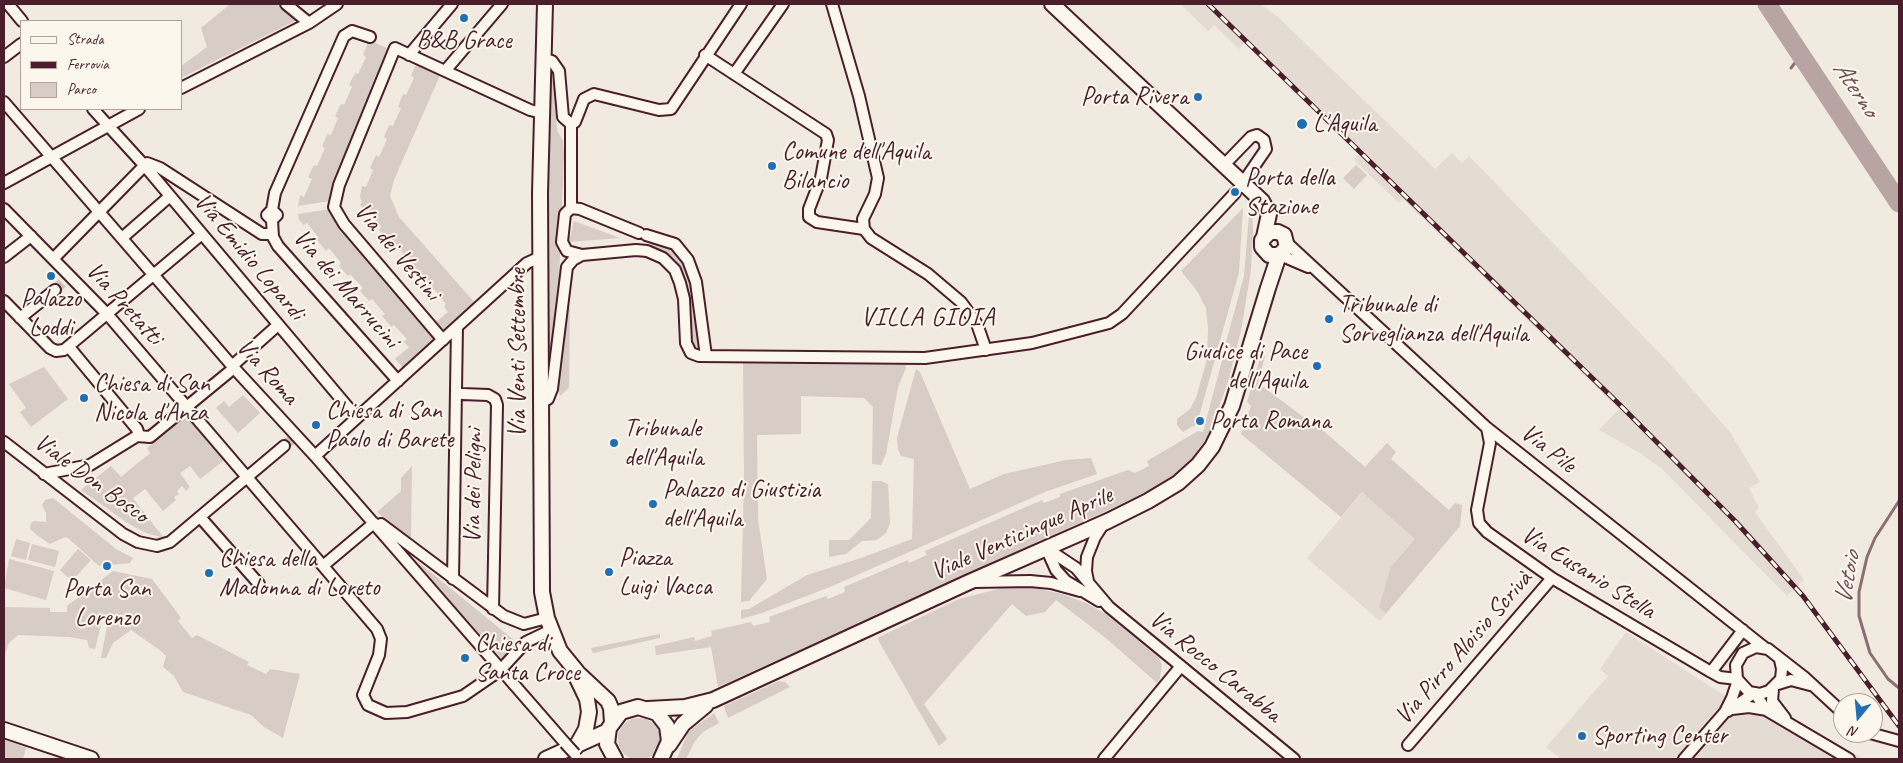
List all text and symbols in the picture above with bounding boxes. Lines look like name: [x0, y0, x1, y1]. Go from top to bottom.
marker: B&B Grace: [458, 12, 470, 24]
legend: [20, 20, 182, 110]
place label: B&B Grace: [416, 26, 512, 56]
text: Strada: [67, 30, 103, 49]
text: Ferrovia: [67, 55, 109, 74]
water label: Aterno: [1825, 55, 1885, 123]
text: Parco: [67, 80, 96, 99]
place label: Porta Rivera: [1081, 82, 1188, 112]
marker: Porta Rivera: [1192, 91, 1204, 103]
place label: L'Aquila: [1313, 109, 1376, 139]
marker: L'Aquila: [1295, 117, 1309, 131]
place label: Comune dell'Aquila Bilancio: [782, 137, 930, 196]
marker: Comune dell'Aquila Bilancio: [766, 160, 778, 172]
place label: Porta della Stazione: [1245, 163, 1334, 222]
marker: Porta della Stazione: [1229, 186, 1241, 198]
street label: Via Emidio Lopardi: [187, 187, 311, 327]
street label: Via dei Vestini: [347, 197, 447, 307]
street label: Via dei Marrucini: [286, 223, 406, 355]
street label: Via Pretatti: [79, 256, 169, 352]
street label: Via Venti Settembre: [503, 268, 533, 438]
marker: Palazzo Loddi: [45, 270, 57, 282]
place label: Palazzo Loddi: [21, 284, 81, 343]
place label: Tribunale di Sorveglianza dell'Aquila: [1339, 290, 1528, 349]
district label: VILLA GIOIA: [860, 302, 996, 334]
marker: Tribunale di Sorveglianza dell'Aquila: [1323, 313, 1335, 325]
street label: Via Roma: [229, 333, 305, 411]
place label: Giudice di Pace dell'Aquila: [1184, 337, 1307, 396]
marker: Giudice di Pace dell'Aquila: [1311, 360, 1323, 372]
place label: Chiesa di San Nicola d'Anza: [94, 369, 210, 428]
marker: Chiesa di San Nicola d'Anza: [78, 392, 90, 404]
place label: Chiesa di San Paolo di Barete: [326, 396, 453, 455]
place label: Porta Romana: [1210, 406, 1331, 436]
place label: Tribunale dell'Aquila: [624, 414, 703, 473]
marker: Porta Romana: [1194, 415, 1206, 427]
street label: Via Pile: [1514, 418, 1582, 480]
marker: Chiesa di San Paolo di Barete: [310, 419, 322, 431]
street label: Viale Don Bosco: [28, 427, 154, 531]
street label: Via dei Peligni: [458, 428, 490, 544]
marker: Tribunale dell'Aquila: [608, 437, 620, 449]
place label: Palazzo di Giustizia dell'Aquila: [663, 475, 820, 534]
street label: Viale Venticinque Aprile: [927, 481, 1117, 587]
marker: Palazzo di Giustizia dell'Aquila: [647, 498, 659, 510]
street label: Via Eusanio Stella: [1515, 520, 1661, 626]
place label: Piazza Luigi Vacca: [619, 543, 712, 602]
place label: Chiesa della Madonna di Loreto: [219, 544, 380, 603]
water label: Vetoio: [1828, 550, 1868, 606]
marker: Porta San Lorenzo: [101, 560, 113, 572]
street label: Via Pirro Aloisio Scrivà: [1389, 565, 1539, 731]
marker: Piazza Luigi Vacca: [603, 566, 615, 578]
marker: Chiesa della Madonna di Loreto: [203, 567, 215, 579]
place label: Porta San Lorenzo: [63, 574, 151, 633]
street label: Via Rocco Carabba: [1143, 605, 1287, 729]
place label: Chiesa di Santa Croce: [475, 629, 580, 688]
marker: Chiesa di Santa Croce: [459, 652, 471, 664]
north arrow: [1833, 693, 1883, 743]
place label: Sporting Center: [1592, 721, 1727, 751]
text: N: [1847, 722, 1860, 741]
marker: Sporting Center: [1576, 730, 1588, 742]

